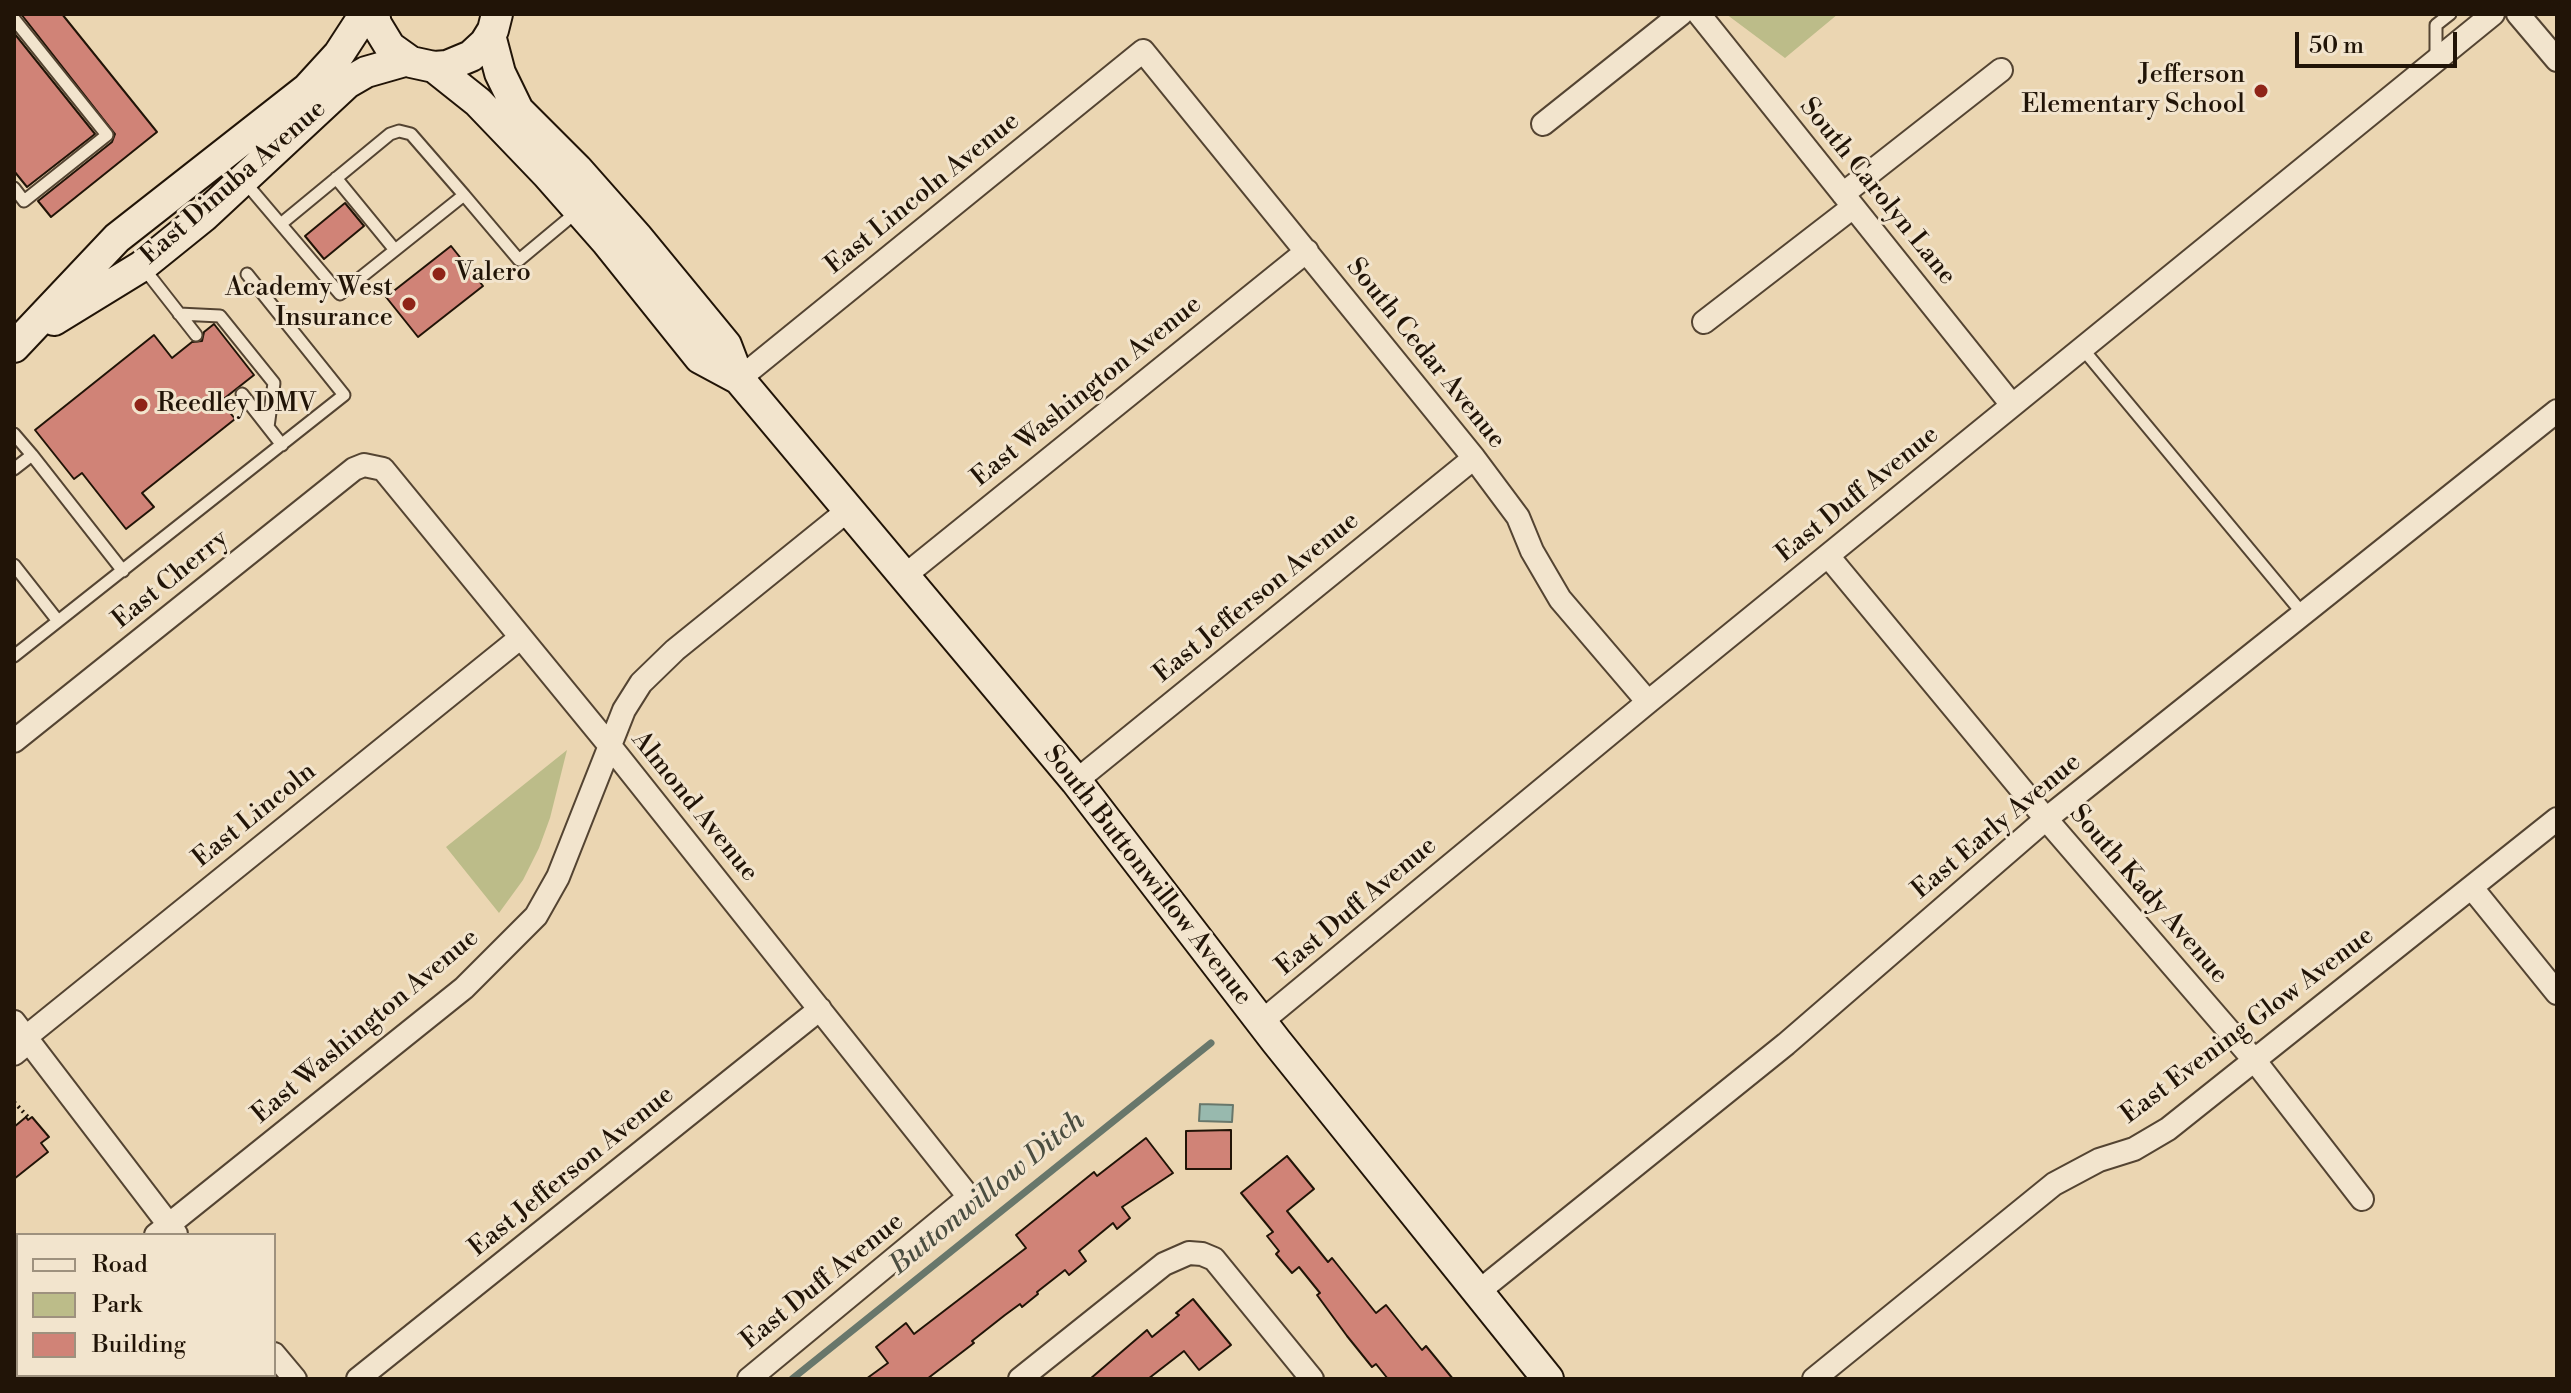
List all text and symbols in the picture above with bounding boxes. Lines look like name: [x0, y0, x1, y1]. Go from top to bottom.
scale bar: [2299, 16, 2461, 66]
text: 50 m: [2309, 31, 2364, 61]
place label: Jefferson Elementary School: [2022, 60, 2245, 122]
marker: Jefferson Elementary School: [2252, 82, 2270, 100]
street label: South Carolyn Lane: [1792, 92, 1962, 292]
street label: East Dinuba Avenue: [135, 94, 333, 272]
street label: East Lincoln Avenue: [820, 106, 1026, 282]
street label: South Cedar Avenue: [1339, 253, 1511, 455]
place label: Valero: [455, 258, 531, 290]
marker: Valero: [430, 265, 448, 283]
place label: Academy West Insurance: [225, 273, 393, 334]
street label: East Washington Avenue: [966, 290, 1208, 494]
marker: Academy West Insurance: [400, 295, 418, 313]
place label: Reedley DMV: [157, 389, 316, 421]
marker: Reedley DMV: [132, 396, 150, 414]
street label: East Duff Avenue: [1770, 420, 1946, 570]
street label: East Jefferson Avenue: [1148, 506, 1366, 690]
street label: East Cherry: [107, 524, 235, 636]
street label: Almond Avenue: [624, 726, 764, 888]
street label: South Buttonwillow Avenue: [1036, 740, 1258, 1012]
street label: East Early Avenue: [1906, 747, 2088, 907]
street label: East Lincoln: [187, 757, 323, 875]
street label: South Kady Avenue: [2062, 799, 2234, 991]
street label: East Duff Avenue: [1270, 831, 1444, 983]
street label: East Evening Glow Avenue: [2115, 921, 2381, 1131]
street label: East Washington Avenue: [246, 923, 486, 1131]
street label: East Jefferson Avenue: [463, 1080, 681, 1264]
water label: Buttonwillow Ditch: [884, 1105, 1092, 1283]
street label: East Duff Avenue: [735, 1207, 911, 1357]
legend: [16, 1233, 276, 1377]
text: Road: [92, 1250, 148, 1280]
text: Park: [92, 1290, 142, 1320]
text: Building: [92, 1330, 186, 1360]

